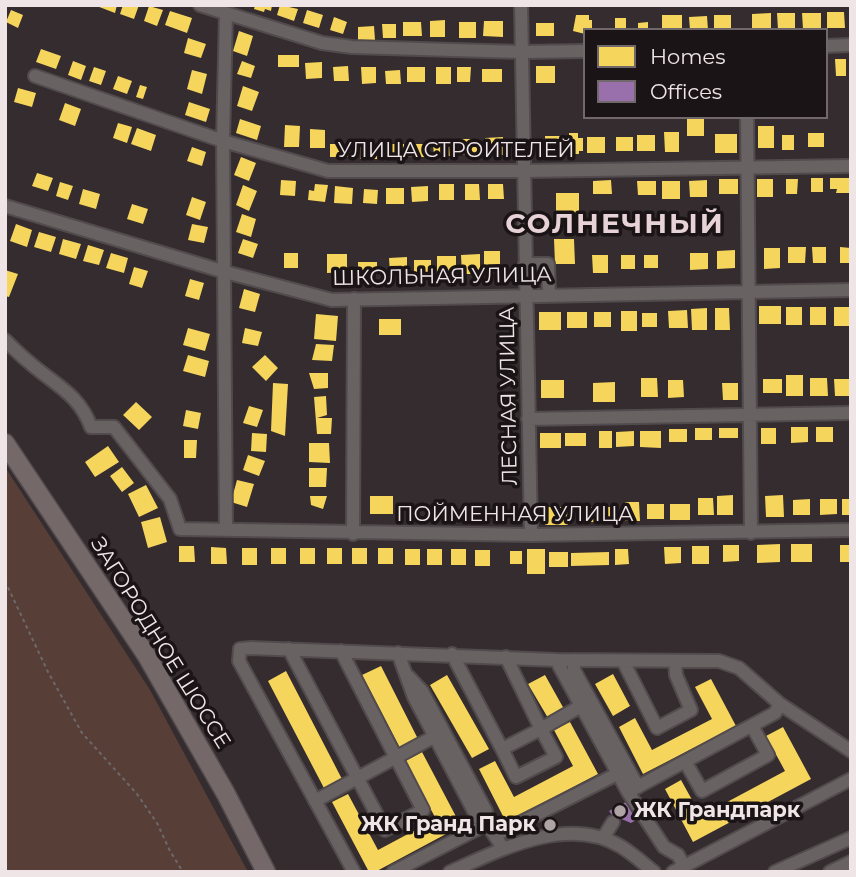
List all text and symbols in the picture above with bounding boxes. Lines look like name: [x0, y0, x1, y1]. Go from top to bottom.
legend: [583, 28, 828, 119]
text: Homes: [650, 44, 725, 69]
text: Offices: [650, 79, 722, 104]
street label: УЛИЦА СТРОИТЕЛЕЙ: [337, 138, 575, 164]
district label: СОЛНЕЧНЫЙ: [506, 208, 724, 242]
street label: ШКОЛЬНАЯ УЛИЦА: [332, 262, 552, 292]
street label: ЛЕСНАЯ УЛИЦА: [495, 306, 523, 486]
street label: ПОЙМЕННАЯ УЛИЦА: [396, 502, 634, 528]
street label: ЗАГОРОДНОЕ ШОССЕ: [85, 533, 235, 753]
place label: ЖК Грандпарк: [634, 798, 800, 824]
marker: ЖК Грандпарк: [612, 803, 628, 819]
place label: ЖК Гранд Парк: [361, 812, 536, 838]
marker: ЖК Гранд Парк: [542, 817, 558, 833]

